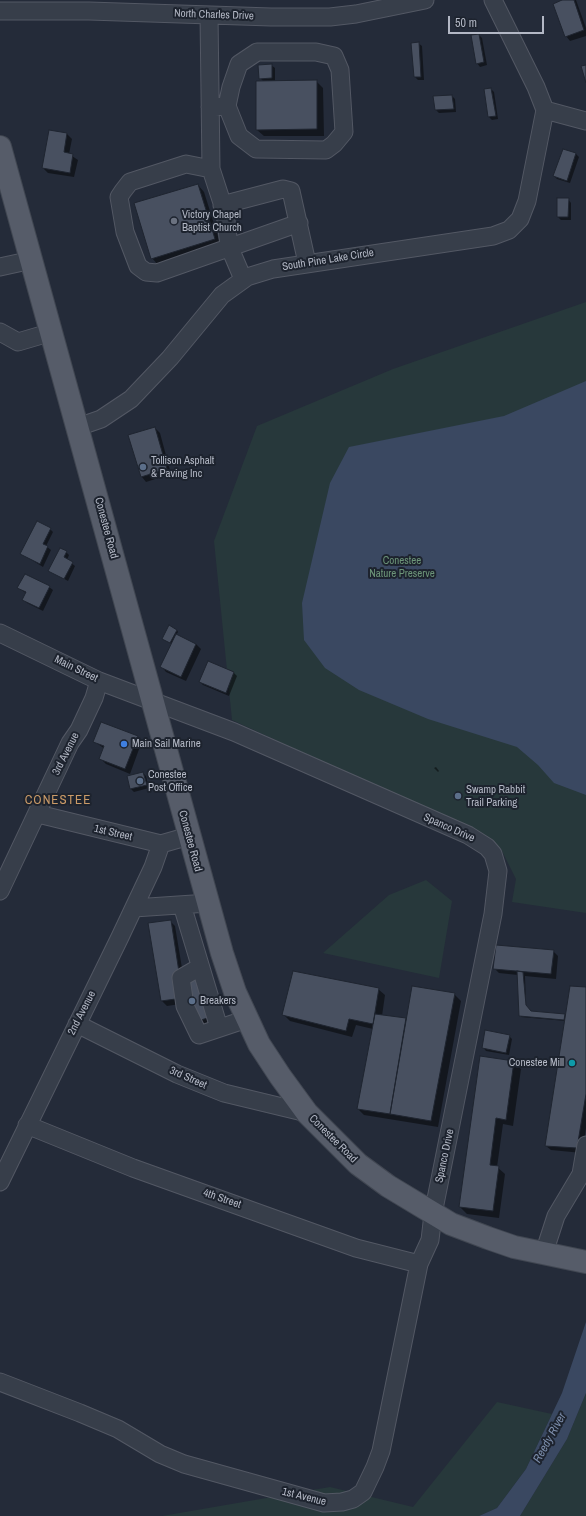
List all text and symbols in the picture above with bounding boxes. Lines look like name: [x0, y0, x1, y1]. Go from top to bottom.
street label: North Charles Drive: [174, 7, 254, 23]
scale bar: [450, 8, 546, 34]
text: 50 m: [455, 15, 477, 31]
place label: Victory Chapel Baptist Church: [182, 208, 242, 234]
marker: Victory Chapel Baptist Church: [169, 216, 179, 226]
street label: South Pine Lake Circle: [281, 246, 375, 274]
place label: Tollison Asphalt & Paving Inc: [151, 454, 214, 480]
marker: Tollison Asphalt & Paving Inc: [138, 462, 148, 472]
street label: Conestee Road: [92, 496, 120, 560]
park label: Conestee Nature Preserve: [369, 554, 435, 580]
street label: Main Street: [52, 653, 100, 685]
street label: 3rd Avenue: [50, 731, 82, 777]
place label: Main Sail Marine: [132, 737, 201, 751]
marker: Main Sail Marine: [119, 739, 129, 749]
place label: Conestee Post Office: [148, 768, 192, 794]
marker: Conestee Post Office: [135, 776, 145, 786]
place label: Swamp Rabbit Trail Parking: [466, 783, 525, 809]
marker: Swamp Rabbit Trail Parking: [453, 791, 463, 801]
district label: CONESTEE: [25, 793, 91, 809]
street label: Conestee Road: [176, 809, 204, 873]
street label: Spanco Drive: [421, 811, 477, 845]
street label: 1st Street: [93, 822, 133, 844]
street label: 2nd Avenue: [65, 989, 99, 1037]
place label: Breakers: [200, 994, 236, 1008]
marker: Breakers: [187, 996, 197, 1006]
place label: Conestee Mill: [509, 1056, 564, 1070]
marker: Conestee Mill: [567, 1058, 577, 1068]
street label: 3rd Street: [167, 1064, 209, 1092]
street label: Conestee Road: [306, 1112, 360, 1166]
street label: Spanco Drive: [433, 1128, 457, 1184]
street label: 4th Street: [201, 1186, 243, 1212]
water label: Reedy River: [530, 1411, 570, 1465]
street label: 1st Avenue: [281, 1485, 327, 1509]

